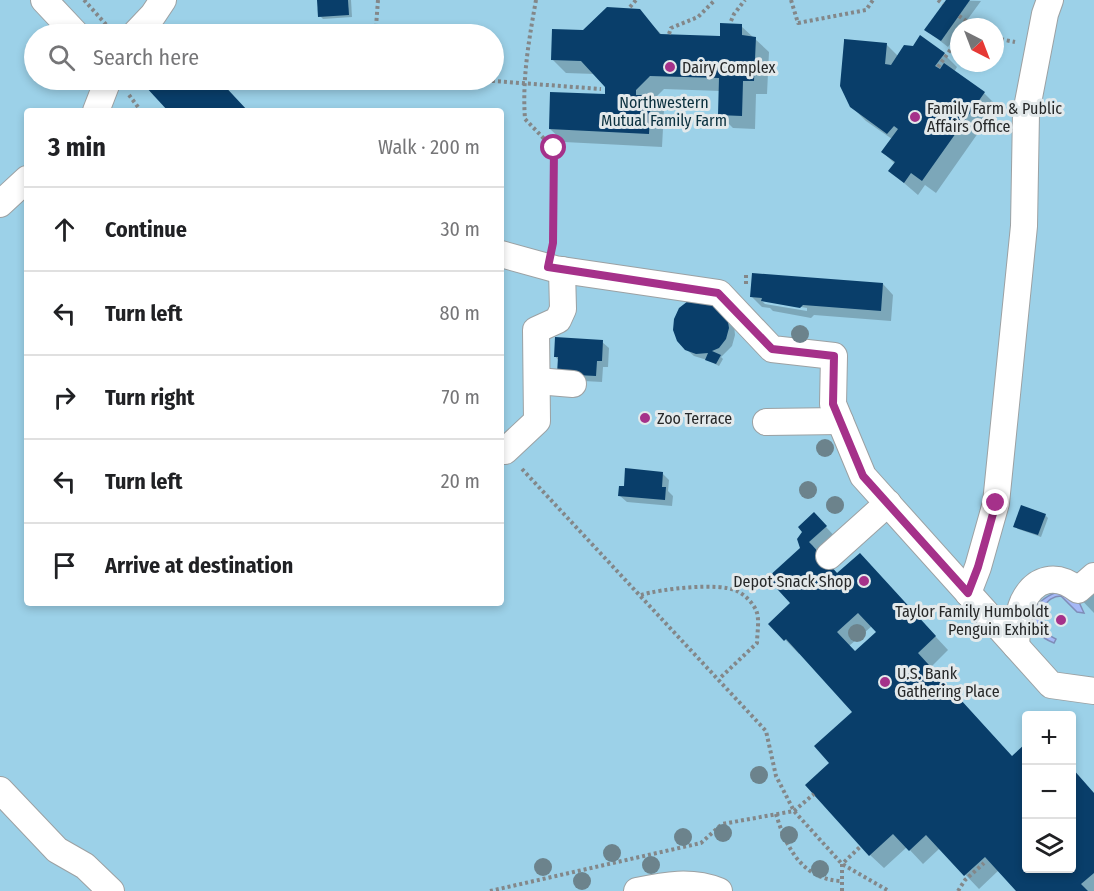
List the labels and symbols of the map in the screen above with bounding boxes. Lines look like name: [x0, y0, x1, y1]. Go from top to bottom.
north arrow: [950, 18, 1004, 72]
place label: Dairy Complex: [682, 58, 775, 77]
marker: Dairy Complex: [663, 60, 677, 74]
park label: Northwestern Mutual Family Farm: [601, 93, 727, 130]
place label: Family Farm & Public Affairs Office: [927, 99, 1062, 136]
marker: Family Farm & Public Affairs Office: [908, 110, 922, 124]
route start: [540, 134, 566, 160]
place label: Zoo Terrace: [657, 409, 732, 428]
marker: Zoo Terrace: [638, 411, 652, 425]
route end: [982, 489, 1008, 515]
place label: Depot Snack Shop: [733, 572, 852, 591]
marker: Depot Snack Shop: [857, 574, 871, 588]
place label: Taylor Family Humboldt Penguin Exhibit: [895, 602, 1050, 639]
marker: Taylor Family Humboldt Penguin Exhibit: [1054, 613, 1068, 627]
place label: U.S. Bank Gathering Place: [897, 664, 1000, 701]
marker: U.S. Bank Gathering Place: [878, 675, 892, 689]

